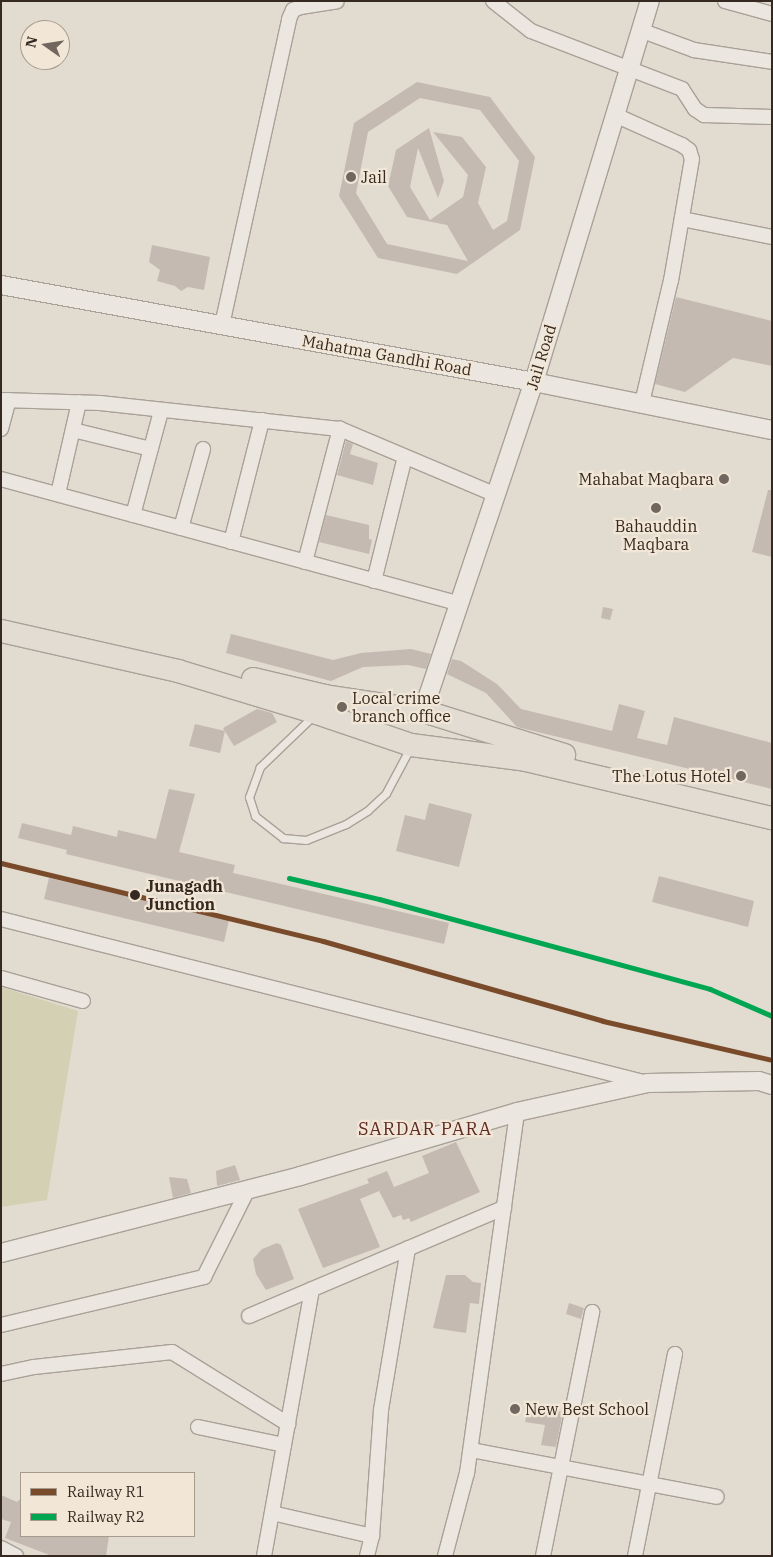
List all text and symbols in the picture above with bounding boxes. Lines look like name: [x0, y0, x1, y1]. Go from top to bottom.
north arrow: [20, 20, 70, 70]
text: N: [21, 34, 41, 49]
place label: Jail: [361, 167, 387, 187]
marker: Jail: [345, 171, 357, 183]
street label: Jail Road: [522, 322, 560, 392]
street label: Mahatma Gandhi Road: [301, 331, 473, 379]
place label: Mahabat Maqbara: [579, 469, 714, 489]
marker: Mahabat Maqbara: [718, 473, 730, 485]
marker: Bahauddin Maqbara: [650, 502, 662, 514]
place label: Bahauddin Maqbara: [615, 516, 697, 554]
place label: Local crime branch office: [352, 688, 451, 726]
marker: Local crime branch office: [336, 701, 348, 713]
place label: The Lotus Hotel: [612, 766, 731, 786]
marker: The Lotus Hotel: [735, 770, 747, 782]
place label: Junagadh Junction: [146, 876, 223, 914]
marker: Junagadh Junction: [128, 888, 142, 902]
district label: SARDAR PARA: [357, 1118, 493, 1140]
place label: New Best School: [525, 1399, 649, 1419]
marker: New Best School: [509, 1403, 521, 1415]
legend: [20, 1472, 195, 1537]
text: Railway R1: [67, 1482, 145, 1501]
text: Railway R2: [67, 1507, 145, 1526]

